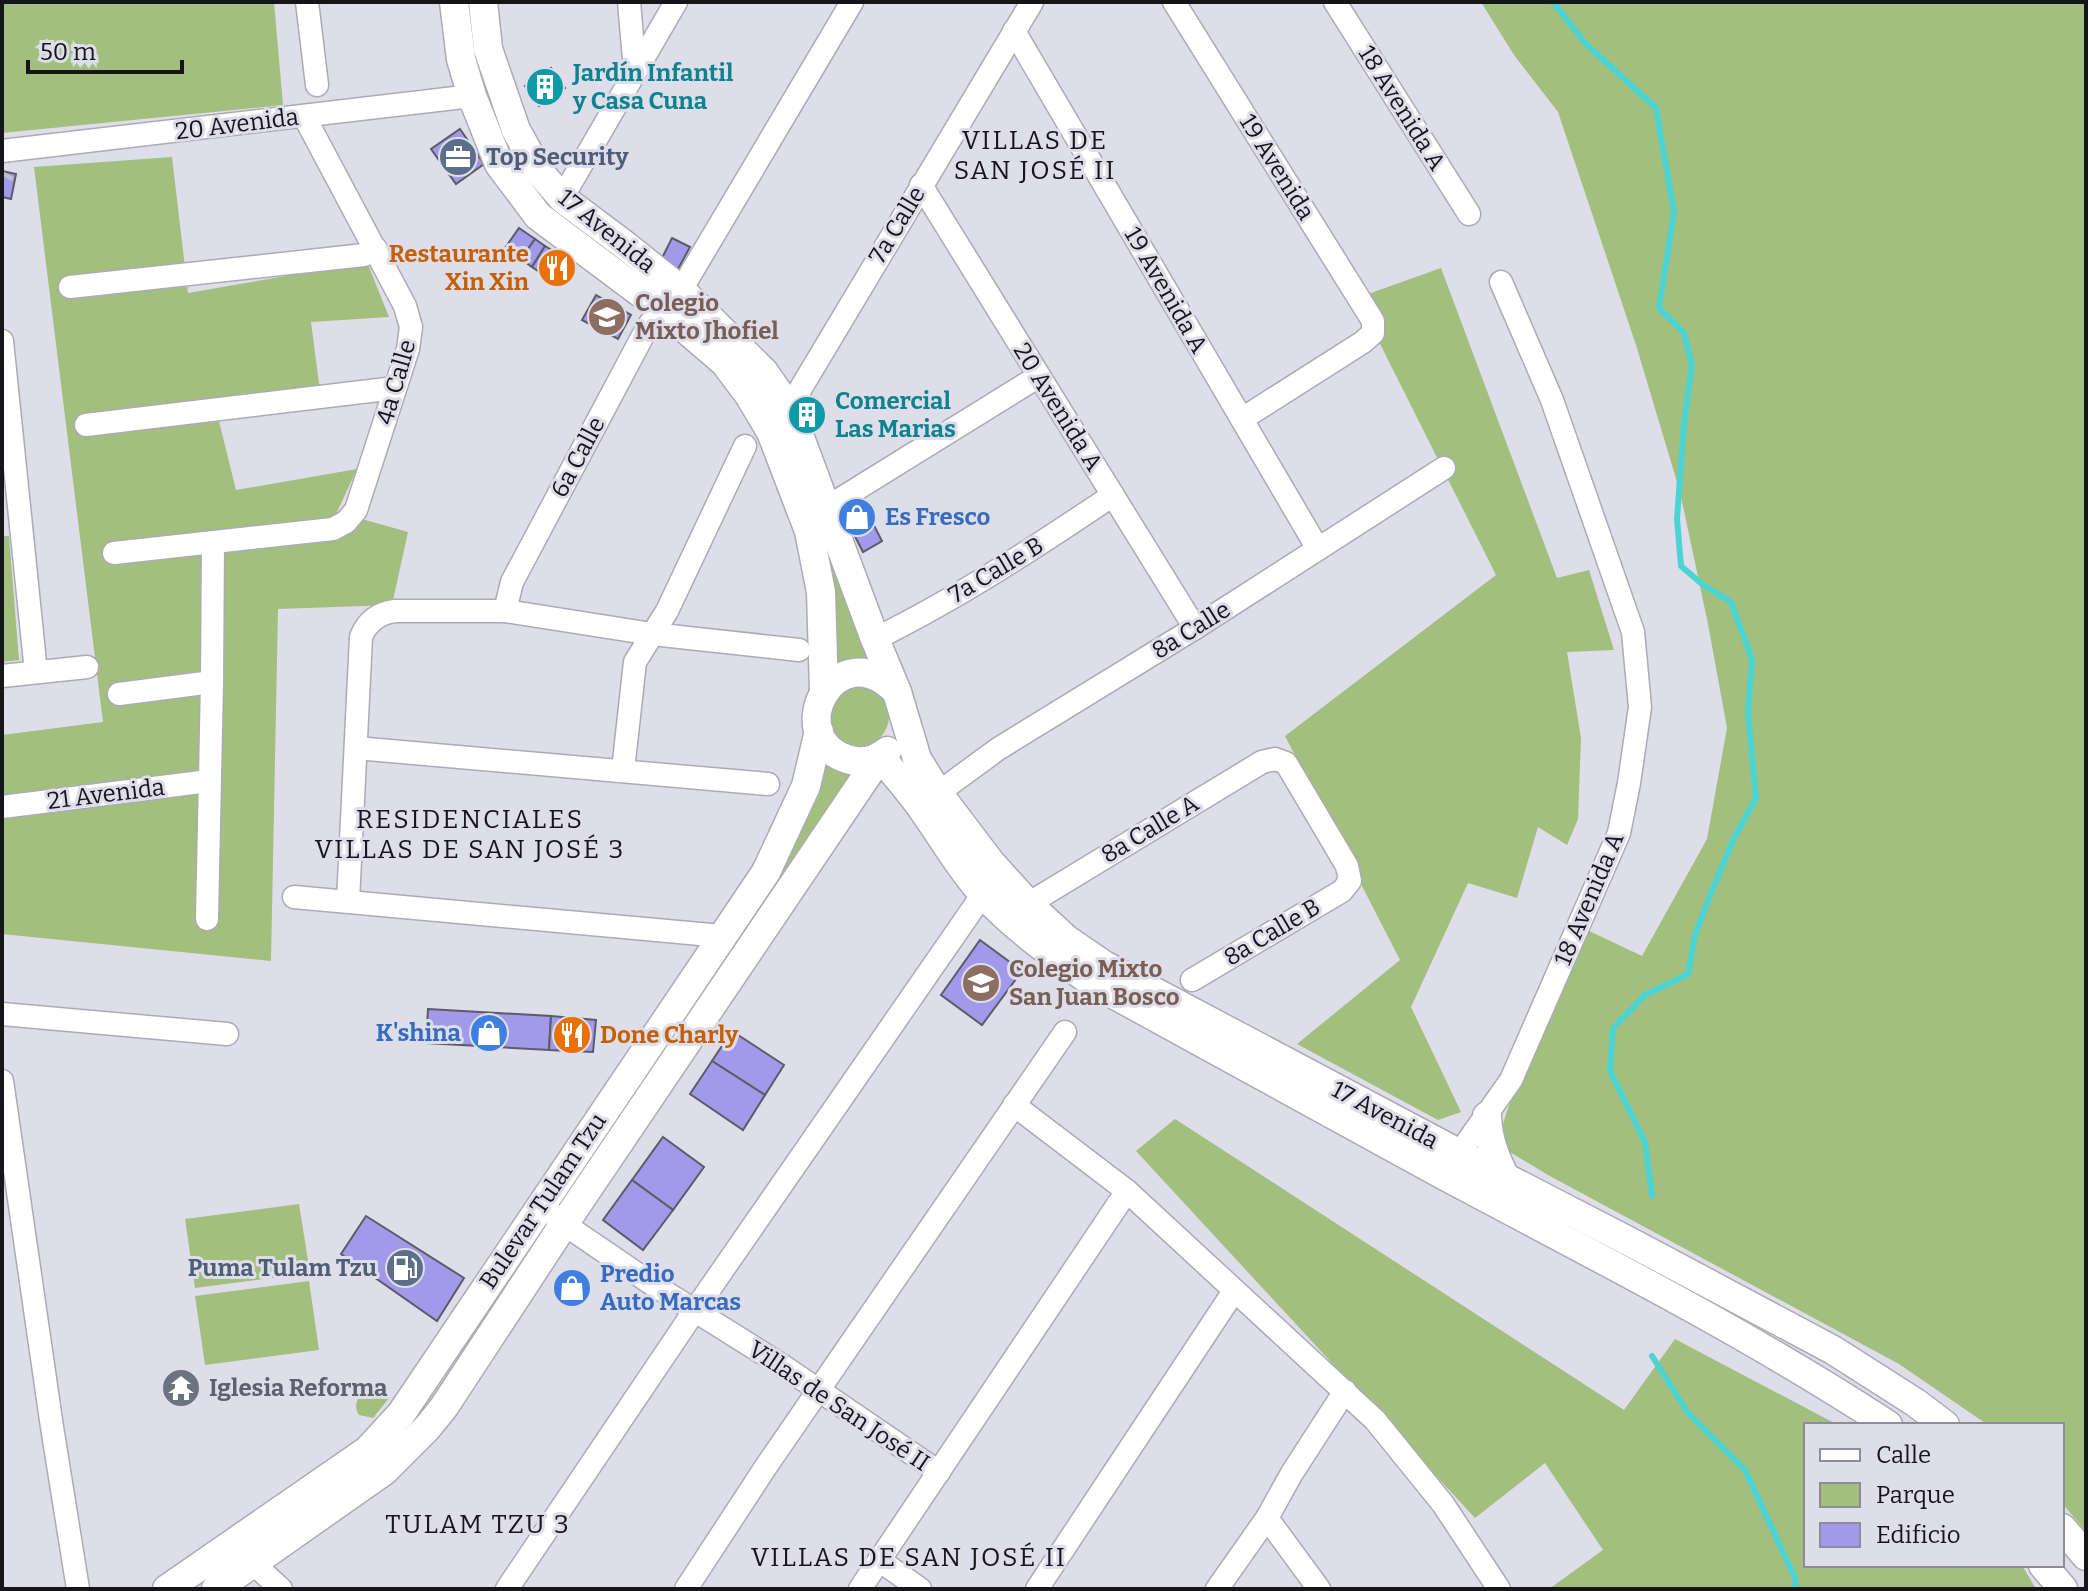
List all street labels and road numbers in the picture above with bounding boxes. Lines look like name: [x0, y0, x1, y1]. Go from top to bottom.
street label: 18 Avenida A: [1353, 41, 1451, 175]
street label: 20 Avenida: [174, 103, 300, 145]
street label: 19 Avenida: [1234, 109, 1320, 225]
street label: 7a Calle: [863, 181, 931, 269]
street label: 17 Avenida: [553, 183, 661, 279]
street label: 19 Avenida A: [1119, 222, 1213, 358]
street label: 4a Calle: [371, 336, 421, 428]
street label: 20 Avenida A: [1008, 338, 1108, 476]
street label: 6a Calle: [545, 412, 611, 502]
street label: 7a Calle B: [944, 531, 1048, 609]
street label: 8a Calle: [1147, 595, 1235, 665]
street label: 21 Avenida: [46, 773, 166, 815]
street label: 8a Calle A: [1096, 789, 1204, 869]
street label: 18 Avenida A: [1548, 828, 1630, 970]
street label: 8a Calle B: [1219, 892, 1325, 972]
street label: 17 Avenida: [1327, 1075, 1443, 1155]
street label: Bulevar Tulam Tzu: [474, 1108, 612, 1294]
street label: Villas de San José II: [743, 1335, 935, 1477]

